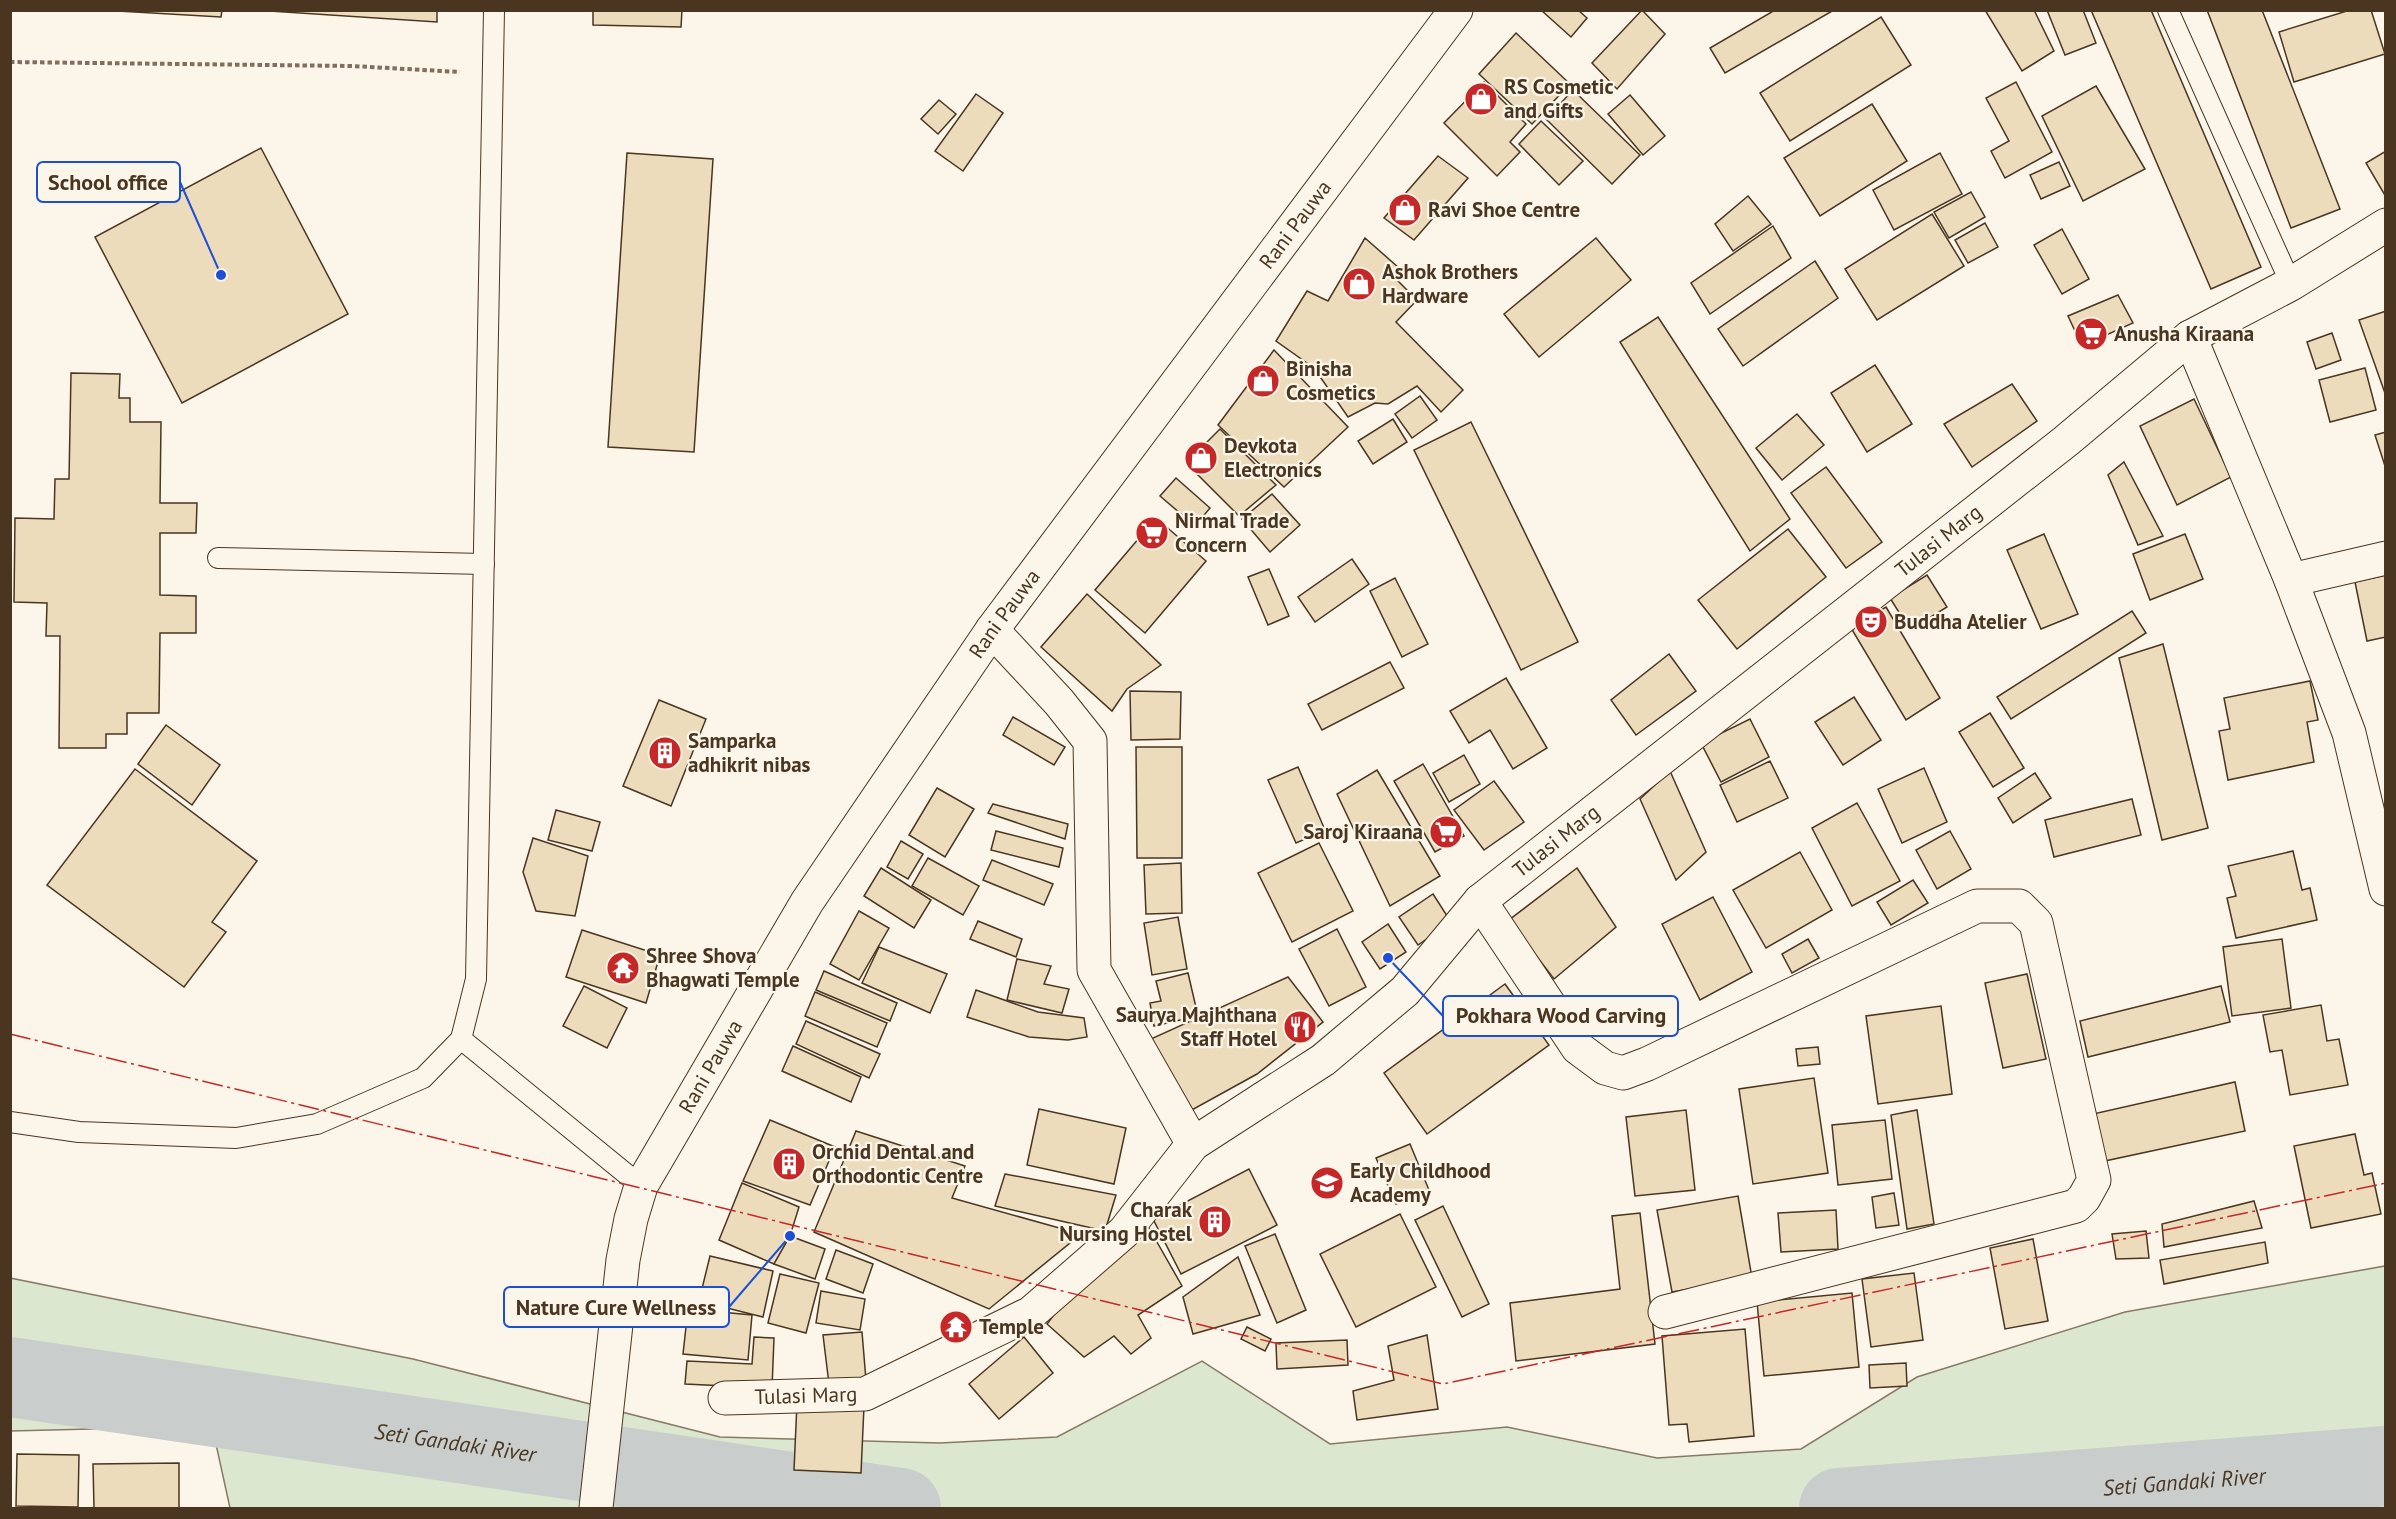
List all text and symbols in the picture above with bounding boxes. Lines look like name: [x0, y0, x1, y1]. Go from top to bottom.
place label: RS Cosmetic and Gifts: [1504, 73, 1614, 124]
shop icon: RS Cosmetic and Gifts: [1463, 81, 1499, 117]
callout: School office: [37, 162, 180, 202]
text: School office: [48, 168, 168, 196]
street label: Rani Pauwa: [1253, 175, 1337, 274]
shop icon: Ravi Shoe Centre: [1387, 192, 1423, 228]
place label: Ravi Shoe Centre: [1428, 196, 1580, 223]
place label: Ashok Brothers Hardware: [1382, 258, 1518, 309]
shop icon: Ashok Brothers Hardware: [1341, 266, 1377, 302]
supermarket icon: Anusha Kiraana: [2073, 316, 2109, 352]
place label: Anusha Kiraana: [2114, 320, 2254, 347]
place label: Binisha Cosmetics: [1286, 355, 1376, 406]
shop icon: Binisha Cosmetics: [1245, 363, 1281, 399]
place label: Devkota Electronics: [1224, 432, 1322, 483]
shop icon: Devkota Electronics: [1183, 440, 1219, 476]
street label: Tulasi Marg: [1889, 498, 1987, 583]
place label: Nirmal Trade Concern: [1175, 507, 1289, 558]
supermarket icon: Nirmal Trade Concern: [1134, 515, 1170, 551]
street label: Rani Pauwa: [963, 564, 1046, 664]
theatre icon: Buddha Atelier: [1853, 604, 1889, 640]
place label: Buddha Atelier: [1894, 608, 2027, 635]
place label: Samparka adhikrit nibas: [688, 727, 811, 778]
building icon: Samparka adhikrit nibas: [647, 735, 683, 771]
street label: Tulasi Marg: [1507, 798, 1605, 883]
supermarket icon: Saroj Kiraana: [1428, 814, 1464, 850]
place label: Saroj Kiraana: [1303, 818, 1423, 845]
place label: Shree Shova Bhagwati Temple: [646, 942, 800, 993]
temple icon: Shree Shova Bhagwati Temple: [605, 950, 641, 986]
callout: Pokhara Wood Carving: [1443, 996, 1678, 1036]
place label: Saurya Majhthana Staff Hotel: [1116, 1001, 1278, 1052]
text: Pokhara Wood Carving: [1456, 1001, 1666, 1029]
restaurant icon: Saurya Majhthana Staff Hotel: [1282, 1009, 1318, 1045]
street label: Rani Pauwa: [672, 1015, 748, 1118]
place label: Orchid Dental and Orthodontic Centre: [812, 1138, 983, 1189]
building icon: Orchid Dental and Orthodontic Centre: [771, 1146, 807, 1182]
place label: Early Childhood Academy: [1350, 1157, 1491, 1208]
school or university icon: Early Childhood Academy: [1309, 1165, 1345, 1201]
place label: Charak Nursing Hostel: [1059, 1196, 1193, 1247]
building icon: Charak Nursing Hostel: [1197, 1204, 1233, 1240]
callout: Nature Cure Wellness: [504, 1287, 729, 1327]
text: Nature Cure Wellness: [516, 1293, 716, 1321]
temple icon: Temple: [938, 1309, 974, 1345]
place label: Temple: [979, 1313, 1044, 1340]
street label: Tulasi Marg: [754, 1380, 858, 1410]
water label: Seti Gandaki River: [373, 1417, 540, 1468]
water label: Seti Gandaki River: [2102, 1461, 2268, 1502]

